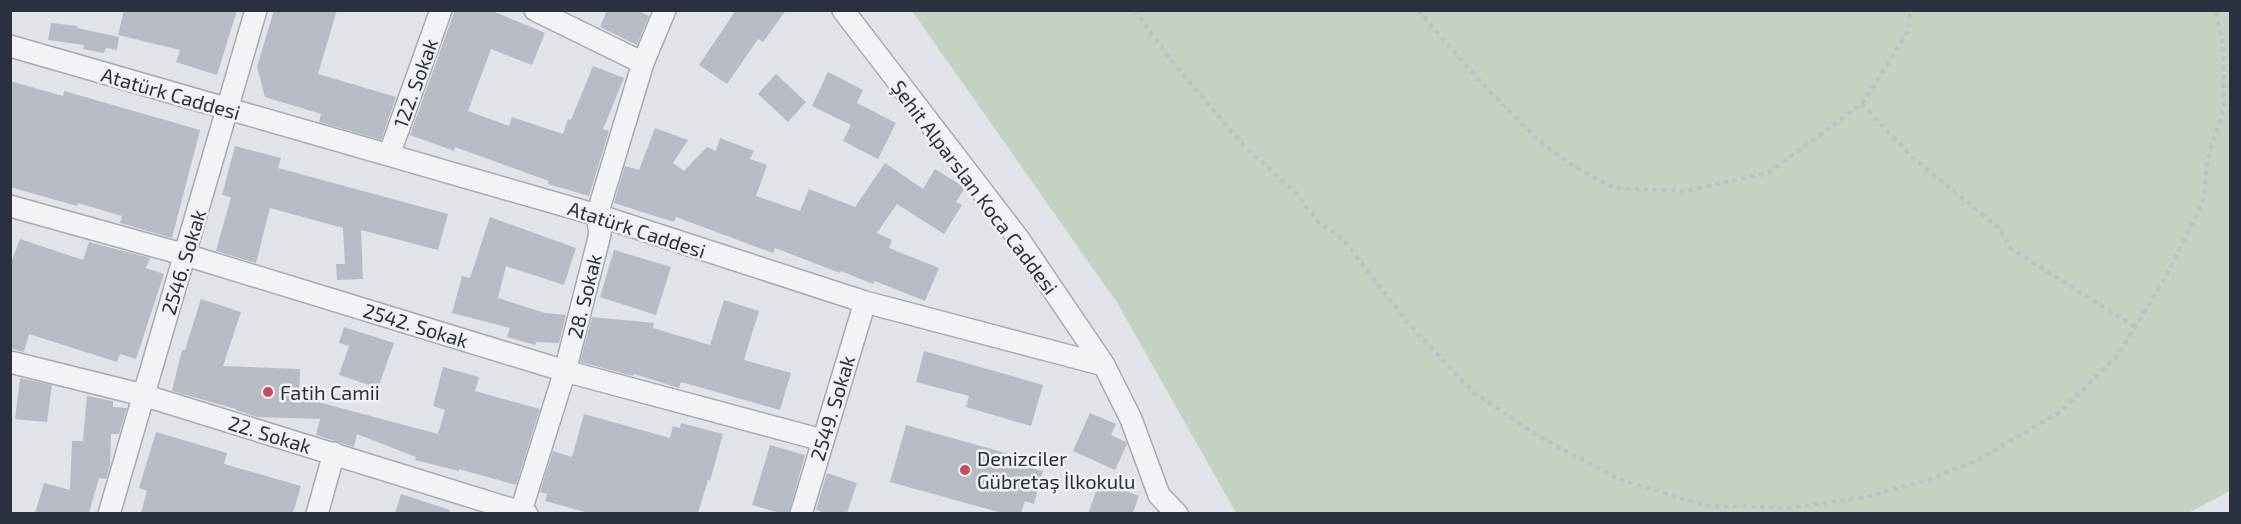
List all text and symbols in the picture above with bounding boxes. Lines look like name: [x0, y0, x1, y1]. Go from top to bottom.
street label: 122. Sokak: [388, 35, 442, 131]
street label: Atatürk Caddesi: [99, 62, 243, 124]
street label: Şehit Alparslan Koca Caddesi: [886, 75, 1063, 299]
street label: Atatürk Caddesi: [565, 195, 709, 263]
street label: 2546. Sokak: [156, 207, 210, 317]
street label: 28. Sokak: [562, 251, 606, 341]
street label: 2542. Sokak: [361, 298, 471, 352]
street label: 2549. Sokak: [805, 353, 859, 463]
place label: Fatih Camii: [280, 380, 380, 404]
marker: Fatih Camii: [261, 385, 275, 399]
street label: 22. Sokak: [226, 410, 314, 458]
place label: Denizciler Gübretaş İlkokulu: [977, 446, 1135, 494]
marker: Denizciler Gübretaş İlkokulu: [958, 463, 972, 477]

